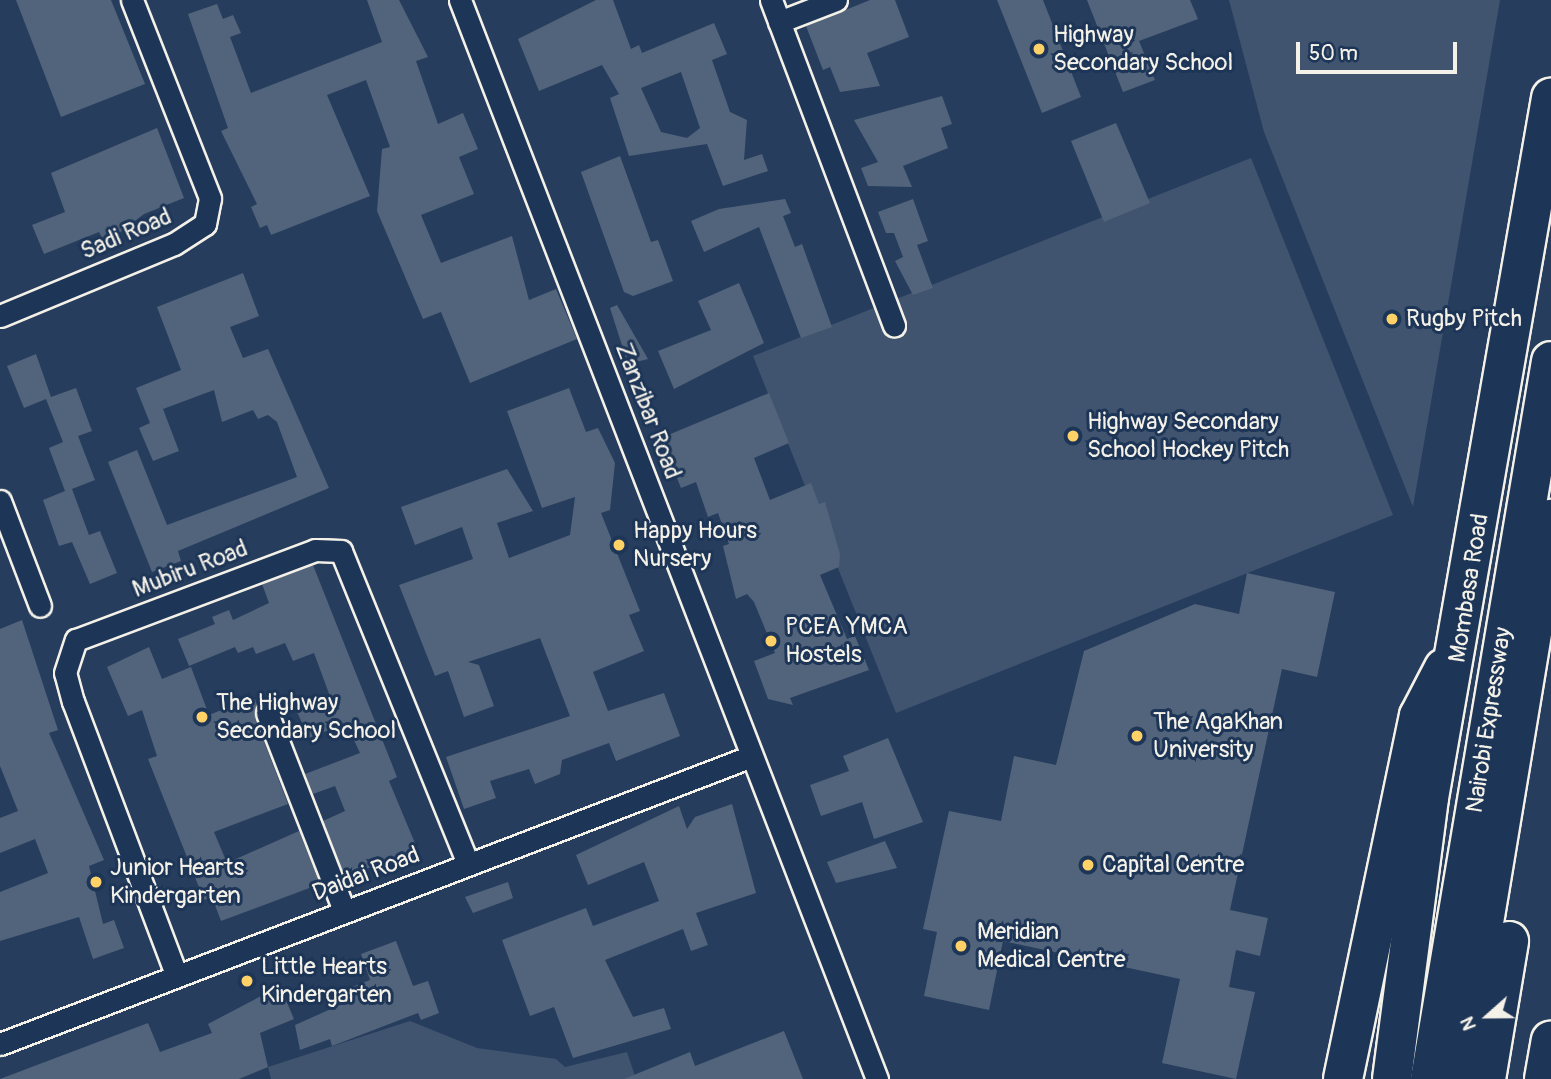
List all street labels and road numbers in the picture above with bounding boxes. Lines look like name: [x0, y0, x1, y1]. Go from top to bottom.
street label: Sadi Road: [76, 202, 176, 266]
street label: Zanzibar Road: [609, 339, 687, 483]
street label: Mombasa Road: [1443, 511, 1495, 665]
street label: Mubiru Road: [128, 534, 252, 604]
street label: Nairobi Expressway: [1460, 625, 1518, 815]
street label: Daidai Road: [308, 840, 424, 908]

